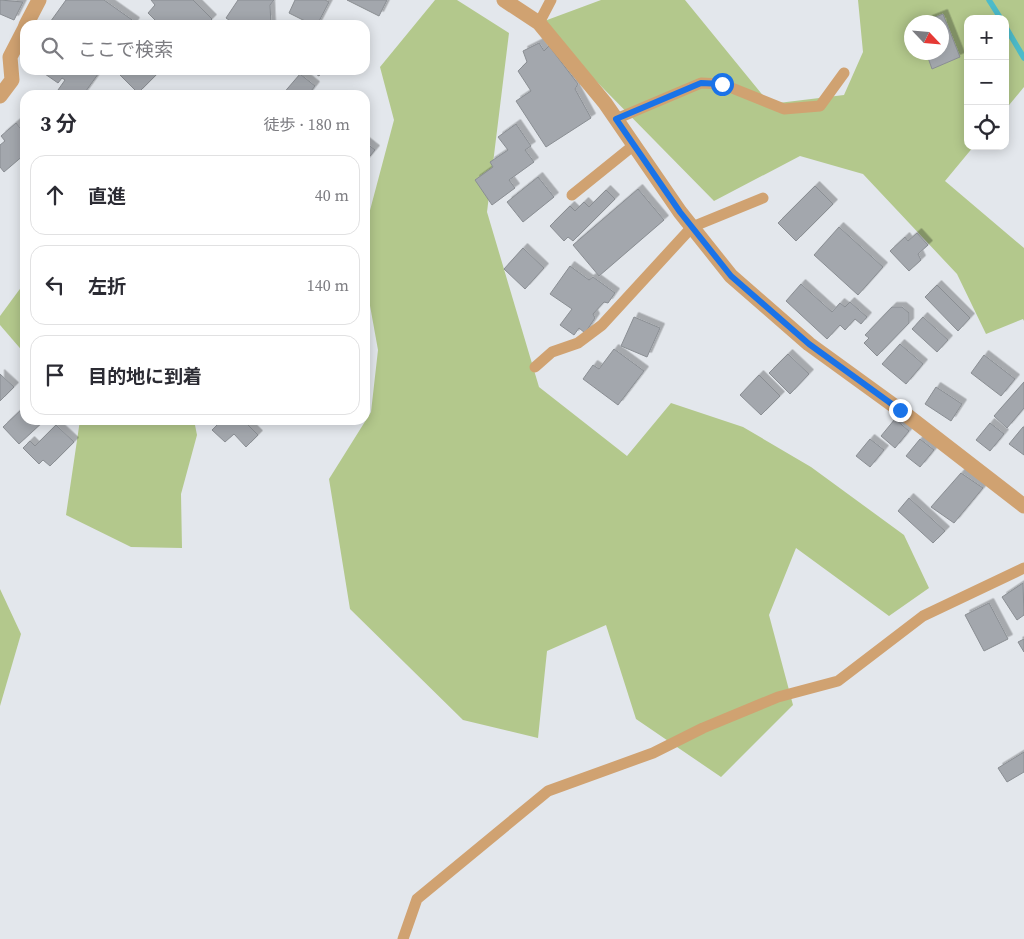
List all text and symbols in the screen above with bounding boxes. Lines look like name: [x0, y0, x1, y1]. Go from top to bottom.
north arrow: [904, 15, 949, 60]
map controls: [964, 15, 1009, 150]
button: +: [964, 15, 1009, 60]
search box: [20, 20, 370, 75]
icon: search: [38, 34, 66, 62]
text: ここで検索: [78, 36, 173, 62]
button: −: [964, 60, 1009, 105]
route start: [711, 73, 734, 96]
button: locate: [964, 105, 1009, 150]
text: 3 分: [40, 109, 77, 138]
text: 徒歩 · 180 m: [264, 113, 350, 135]
icon: ahead: [41, 181, 69, 209]
text: 直進: [88, 183, 126, 209]
text: 40 m: [315, 184, 349, 206]
icon: left: [41, 271, 69, 299]
text: 左折: [88, 273, 126, 299]
text: 140 m: [307, 274, 349, 296]
icon: arrive: [41, 361, 69, 389]
text: 目的地に到着: [88, 363, 202, 389]
route end: [889, 399, 912, 422]

